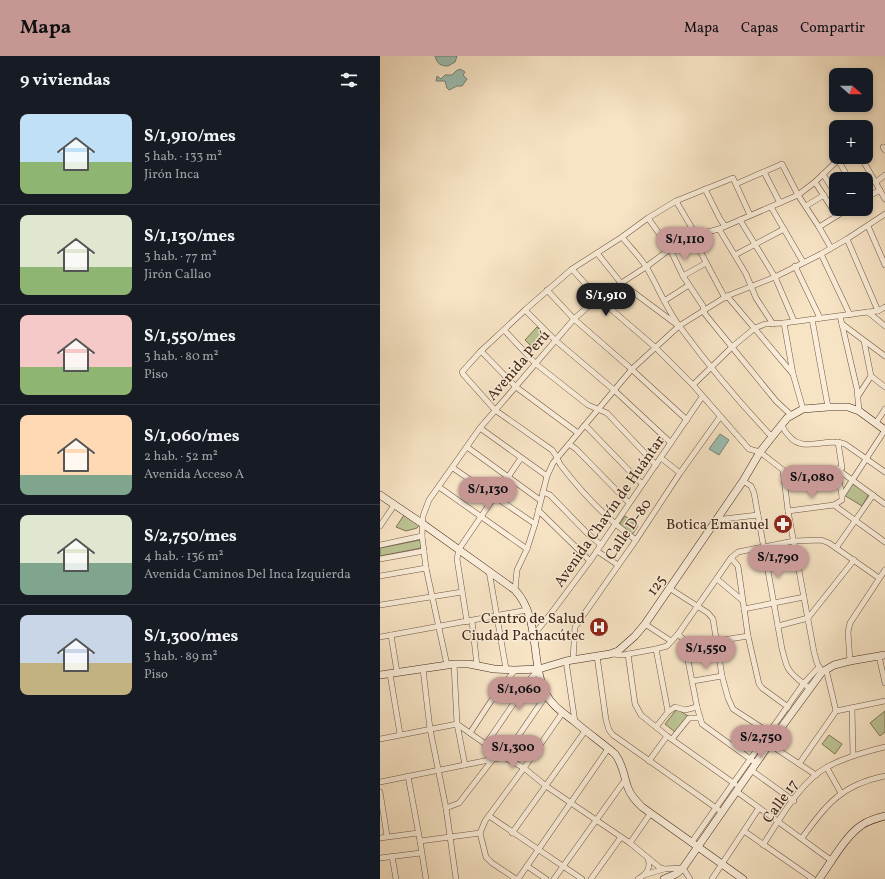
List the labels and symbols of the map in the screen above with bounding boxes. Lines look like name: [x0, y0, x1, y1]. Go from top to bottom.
north arrow: [829, 68, 873, 112]
pin: S/1,110: [648, 227, 722, 261]
pin: S/1,910: [569, 283, 643, 317]
street label: Avenida Perú: [483, 326, 556, 406]
street label: Avenida Chavín de Huántar: [550, 432, 671, 592]
pin: S/1,080: [775, 465, 849, 499]
pin: S/1,130: [451, 477, 525, 511]
street label: Calle D-80: [601, 495, 658, 565]
pharmacy icon: Botica Emanuel: [772, 513, 794, 535]
place label: Botica Emanuel: [666, 515, 769, 536]
pin: S/1,790: [741, 545, 815, 579]
street label: 125: [643, 571, 672, 601]
place label: Centro de Salud Ciudad Pachacútec: [462, 609, 585, 647]
hospital icon: Centro de Salud Ciudad Pachacútec: [588, 616, 610, 638]
pin: S/1,550: [669, 636, 743, 670]
pin: S/1,060: [482, 677, 556, 711]
pin: S/2,750: [724, 725, 798, 759]
pin: S/1,300: [476, 735, 550, 769]
street label: Calle 17: [758, 776, 804, 828]

